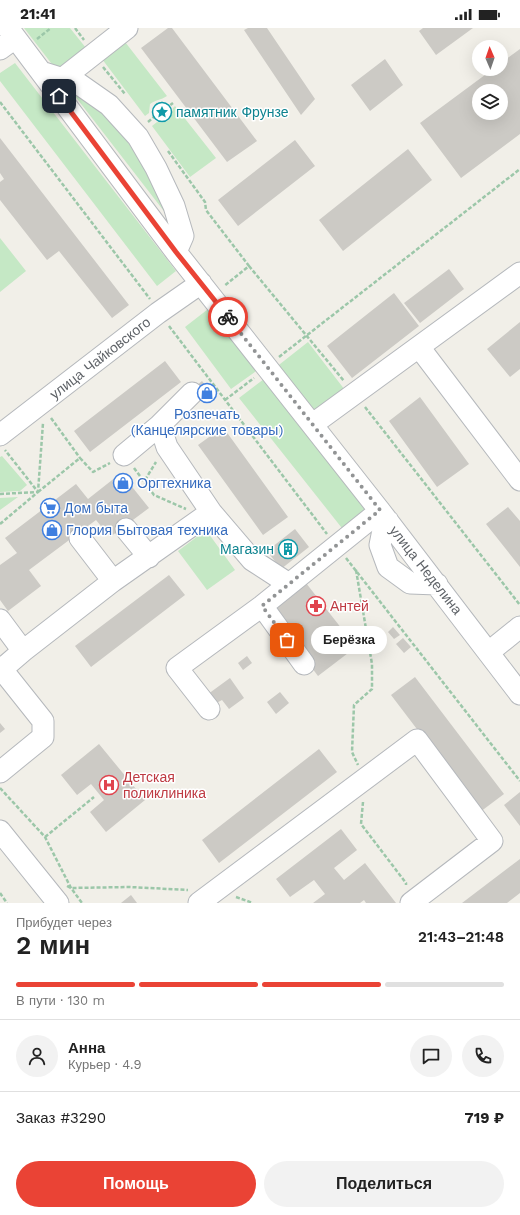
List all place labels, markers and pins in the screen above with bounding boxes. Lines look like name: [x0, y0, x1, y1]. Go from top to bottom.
pin: [42, 79, 76, 113]
place icon: памятник Фрунзе: [151, 101, 173, 123]
place label: памятник Фрунзе: [176, 104, 289, 120]
shop icon: Розпечать (Канцелярские товары): [196, 382, 218, 404]
place label: Розпечать (Канцелярские товары): [131, 406, 283, 438]
shop icon: Оргтехника: [112, 472, 134, 494]
place label: Оргтехника: [137, 475, 212, 491]
supermarket icon: Дом быта: [39, 497, 61, 519]
place label: Дом быта: [64, 500, 128, 516]
shop icon: Глория Бытовая техника: [41, 519, 63, 541]
place label: Глория Бытовая техника: [66, 522, 228, 538]
building icon: Магазин: [277, 538, 299, 560]
place label: Магазин: [220, 541, 274, 557]
pharmacy icon: Антей: [305, 595, 327, 617]
place label: Антей: [330, 598, 369, 614]
pin: [270, 623, 304, 657]
callout: Берёзка: [311, 626, 387, 654]
place label: Детская поликлиника: [123, 769, 206, 801]
hospital icon: Детская поликлиника: [98, 774, 120, 796]

